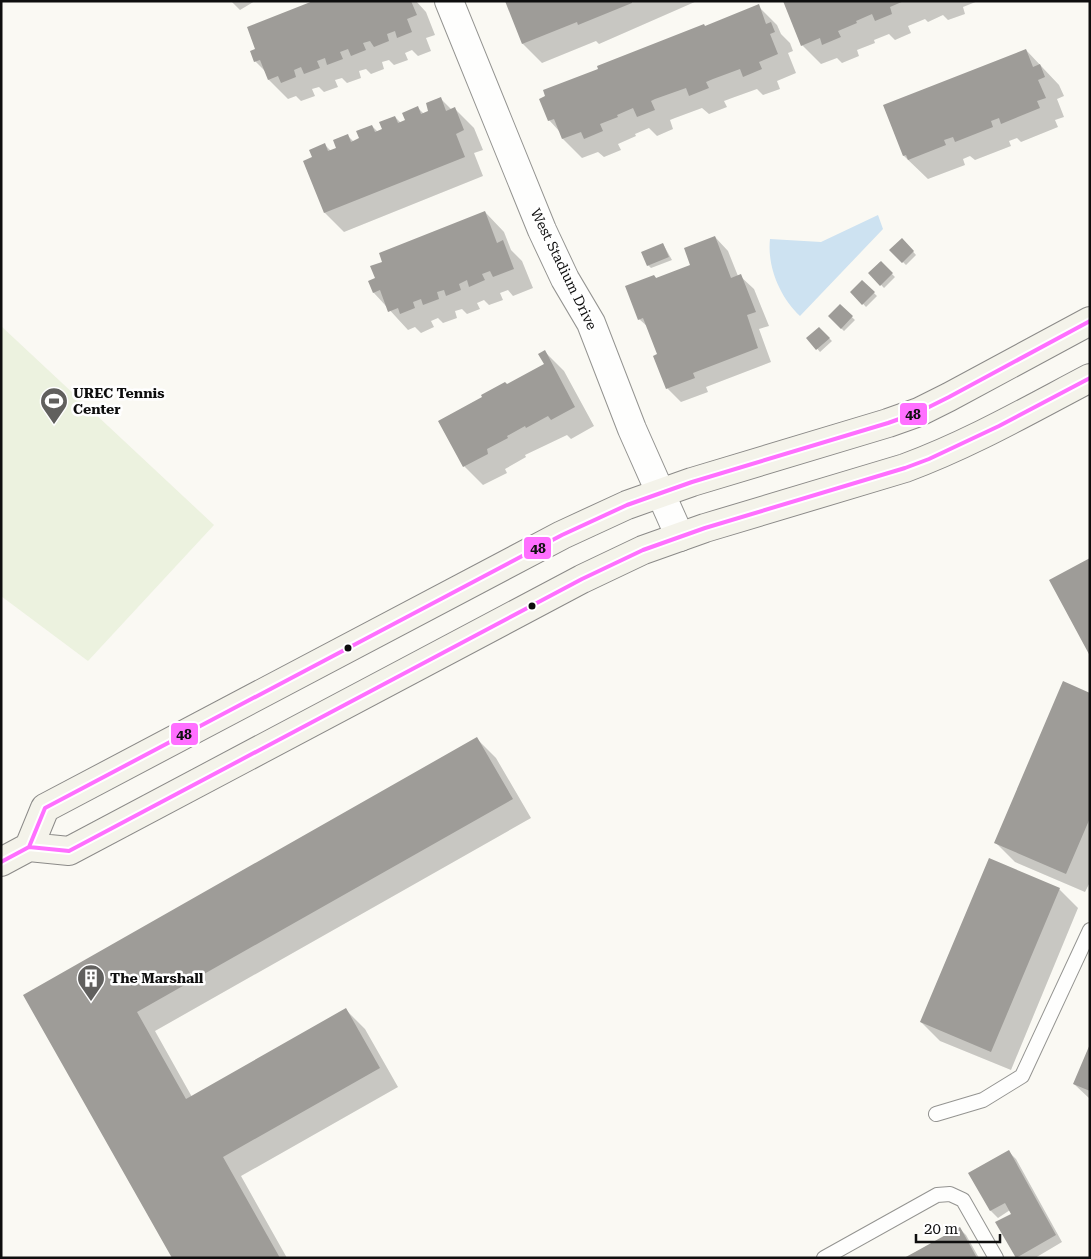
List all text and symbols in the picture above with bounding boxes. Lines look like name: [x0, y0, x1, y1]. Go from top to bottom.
street label: West Stadium Drive: [528, 206, 600, 333]
place label: UREC Tennis Center: [73, 385, 165, 417]
sports icon: UREC Tennis Center: [39, 386, 69, 425]
line badge: 48: [899, 402, 928, 426]
text: 48: [905, 406, 921, 422]
line badge: 48: [523, 536, 552, 560]
text: 48: [530, 540, 546, 556]
unlabelled marker: [527, 601, 537, 611]
unlabelled marker: [343, 643, 353, 653]
line badge: 48: [170, 722, 199, 746]
text: 48: [176, 726, 192, 742]
building icon: The Marshall: [76, 963, 106, 1002]
place label: The Marshall: [110, 970, 204, 986]
scale bar: [916, 1212, 1000, 1244]
text: 20 m: [924, 1220, 959, 1238]

